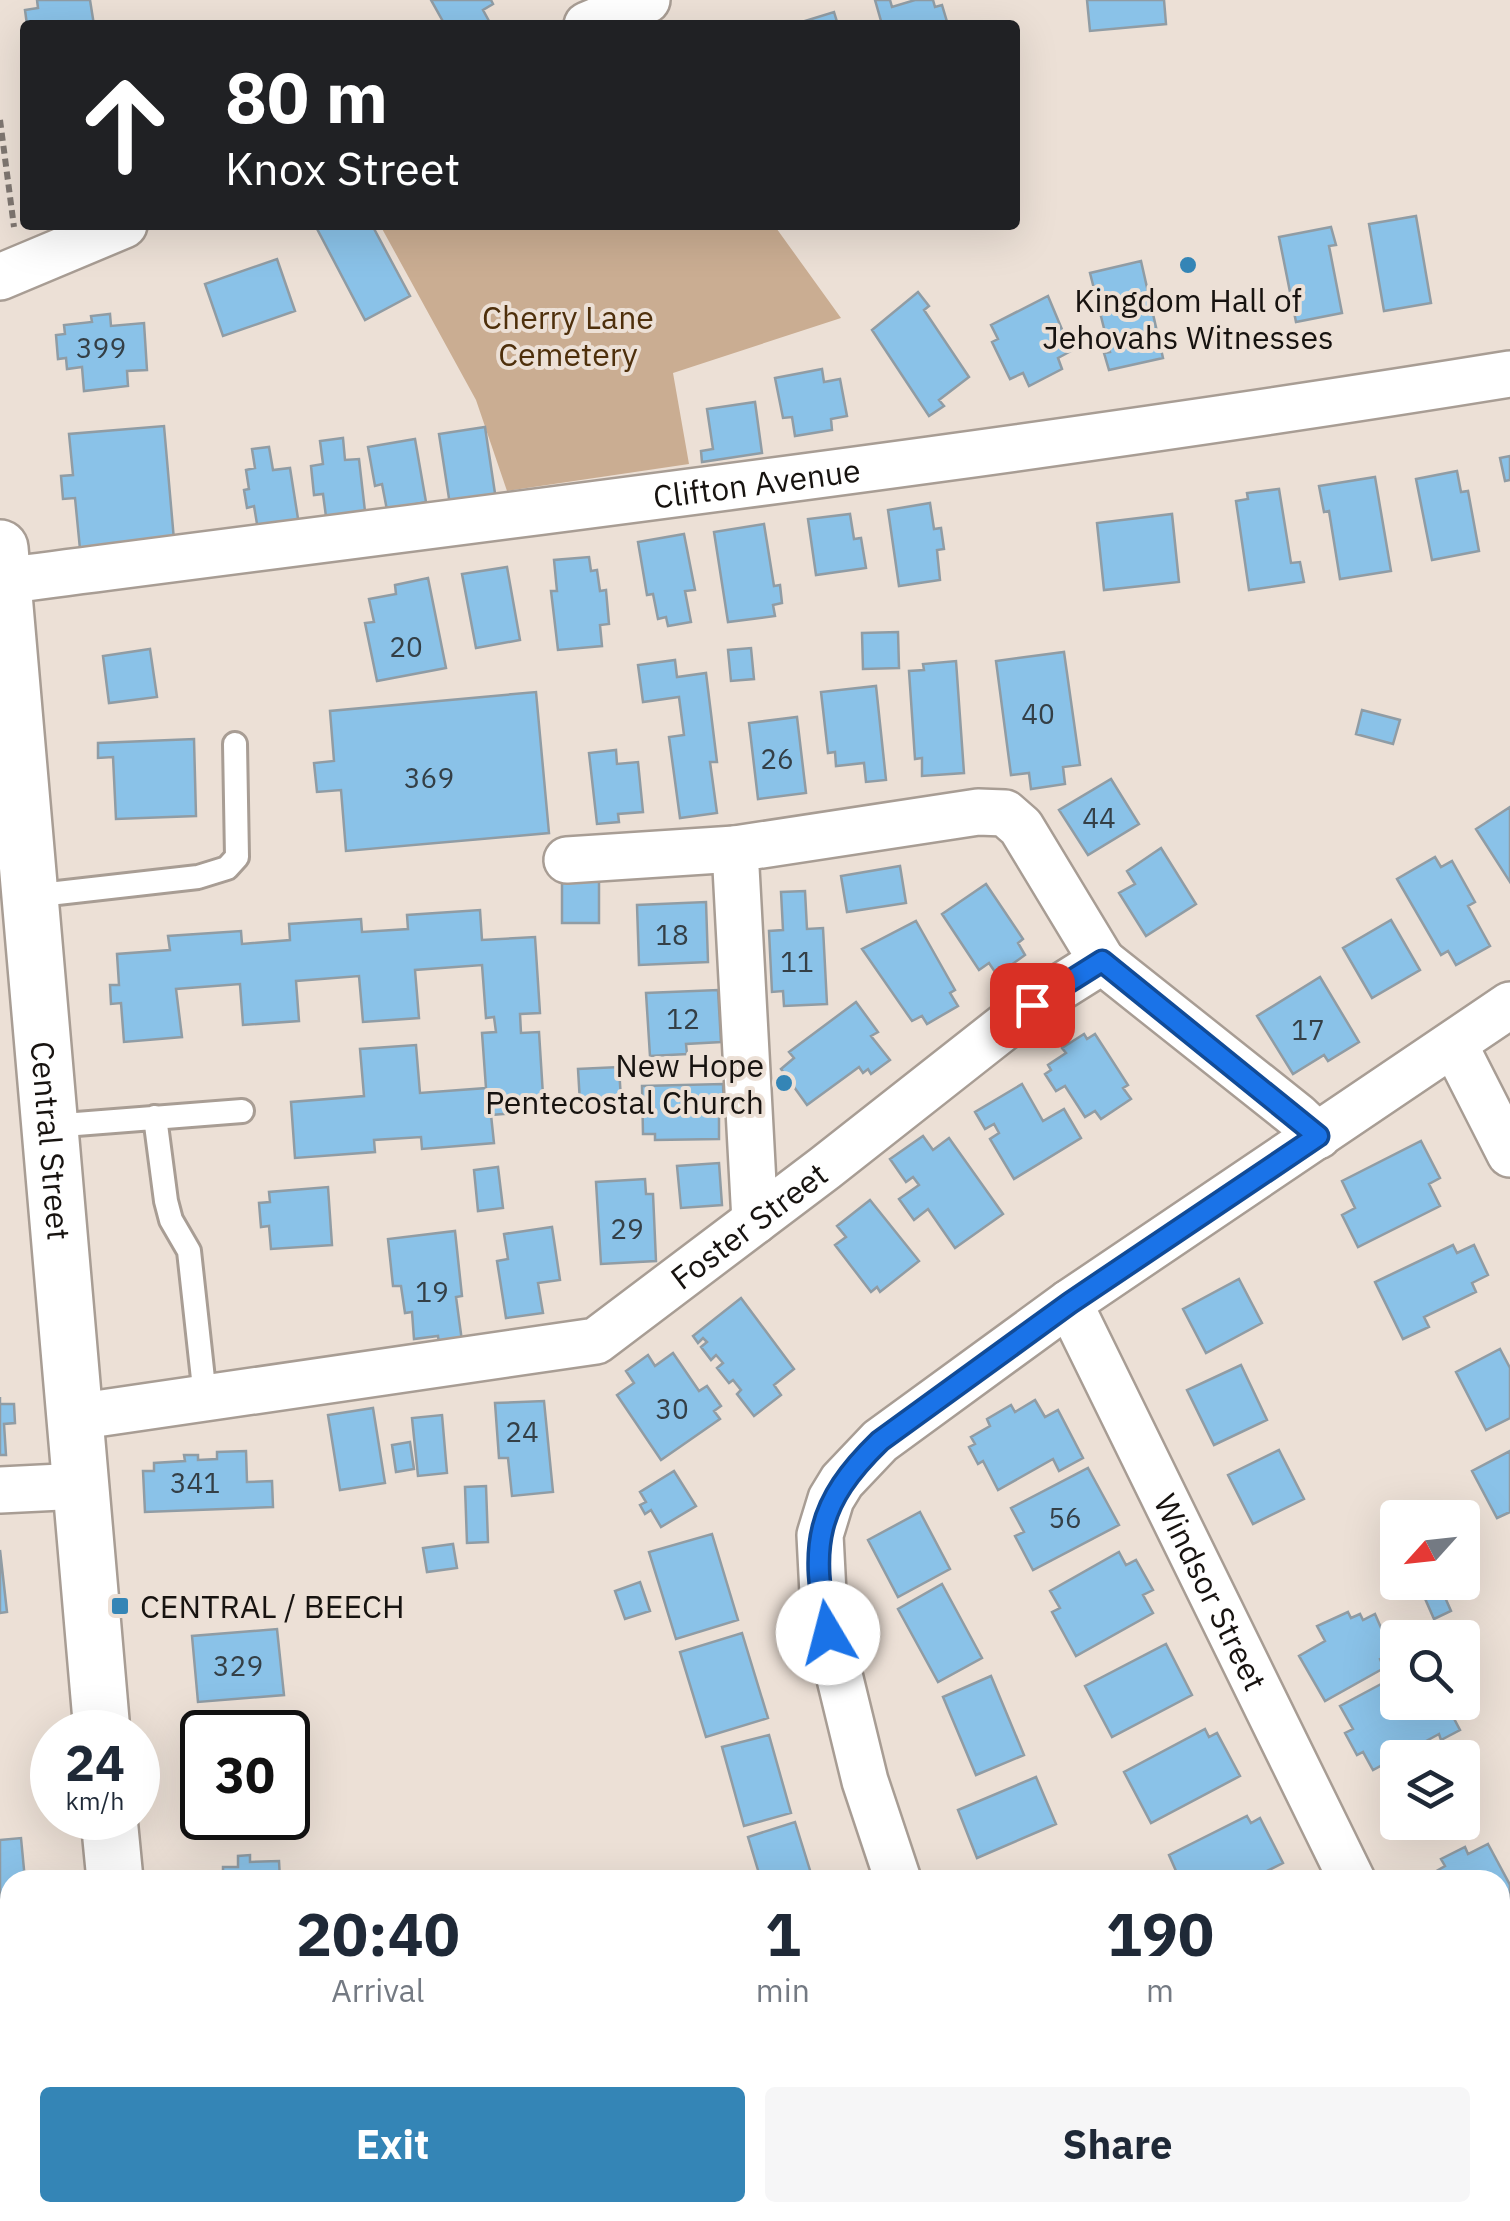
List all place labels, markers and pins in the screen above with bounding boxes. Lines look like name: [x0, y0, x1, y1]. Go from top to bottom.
marker: Kingdom Hall of Jehovahs Witnesses: [1177, 254, 1199, 276]
place label: Kingdom Hall of Jehovahs Witnesses: [1042, 279, 1334, 358]
pin: [990, 963, 1075, 1048]
place label: New Hope Pentecostal Church: [485, 1044, 764, 1123]
marker: New Hope Pentecostal Church: [773, 1072, 795, 1094]
place label: CENTRAL / BEECH: [140, 1585, 405, 1627]
marker: CENTRAL / BEECH: [109, 1595, 131, 1617]

